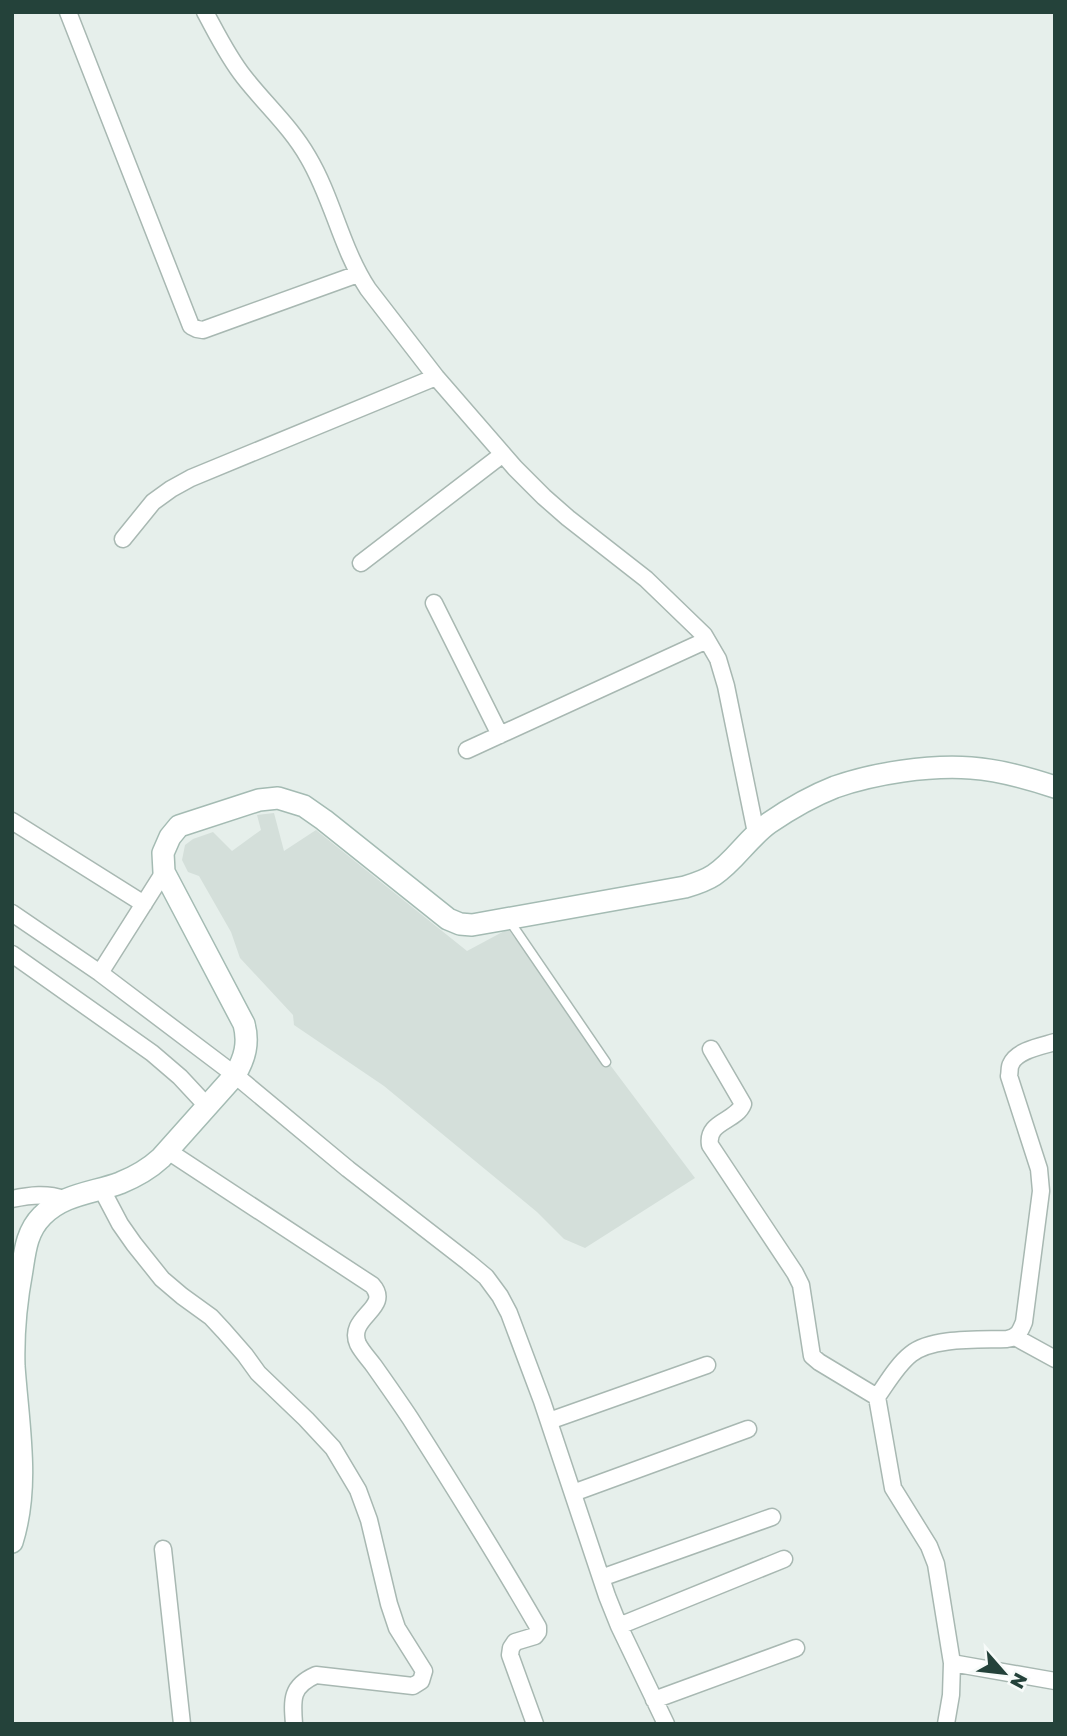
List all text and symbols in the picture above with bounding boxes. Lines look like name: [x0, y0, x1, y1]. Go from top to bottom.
north arrow: [969, 1638, 1039, 1708]
text: N: [1006, 1669, 1033, 1693]

